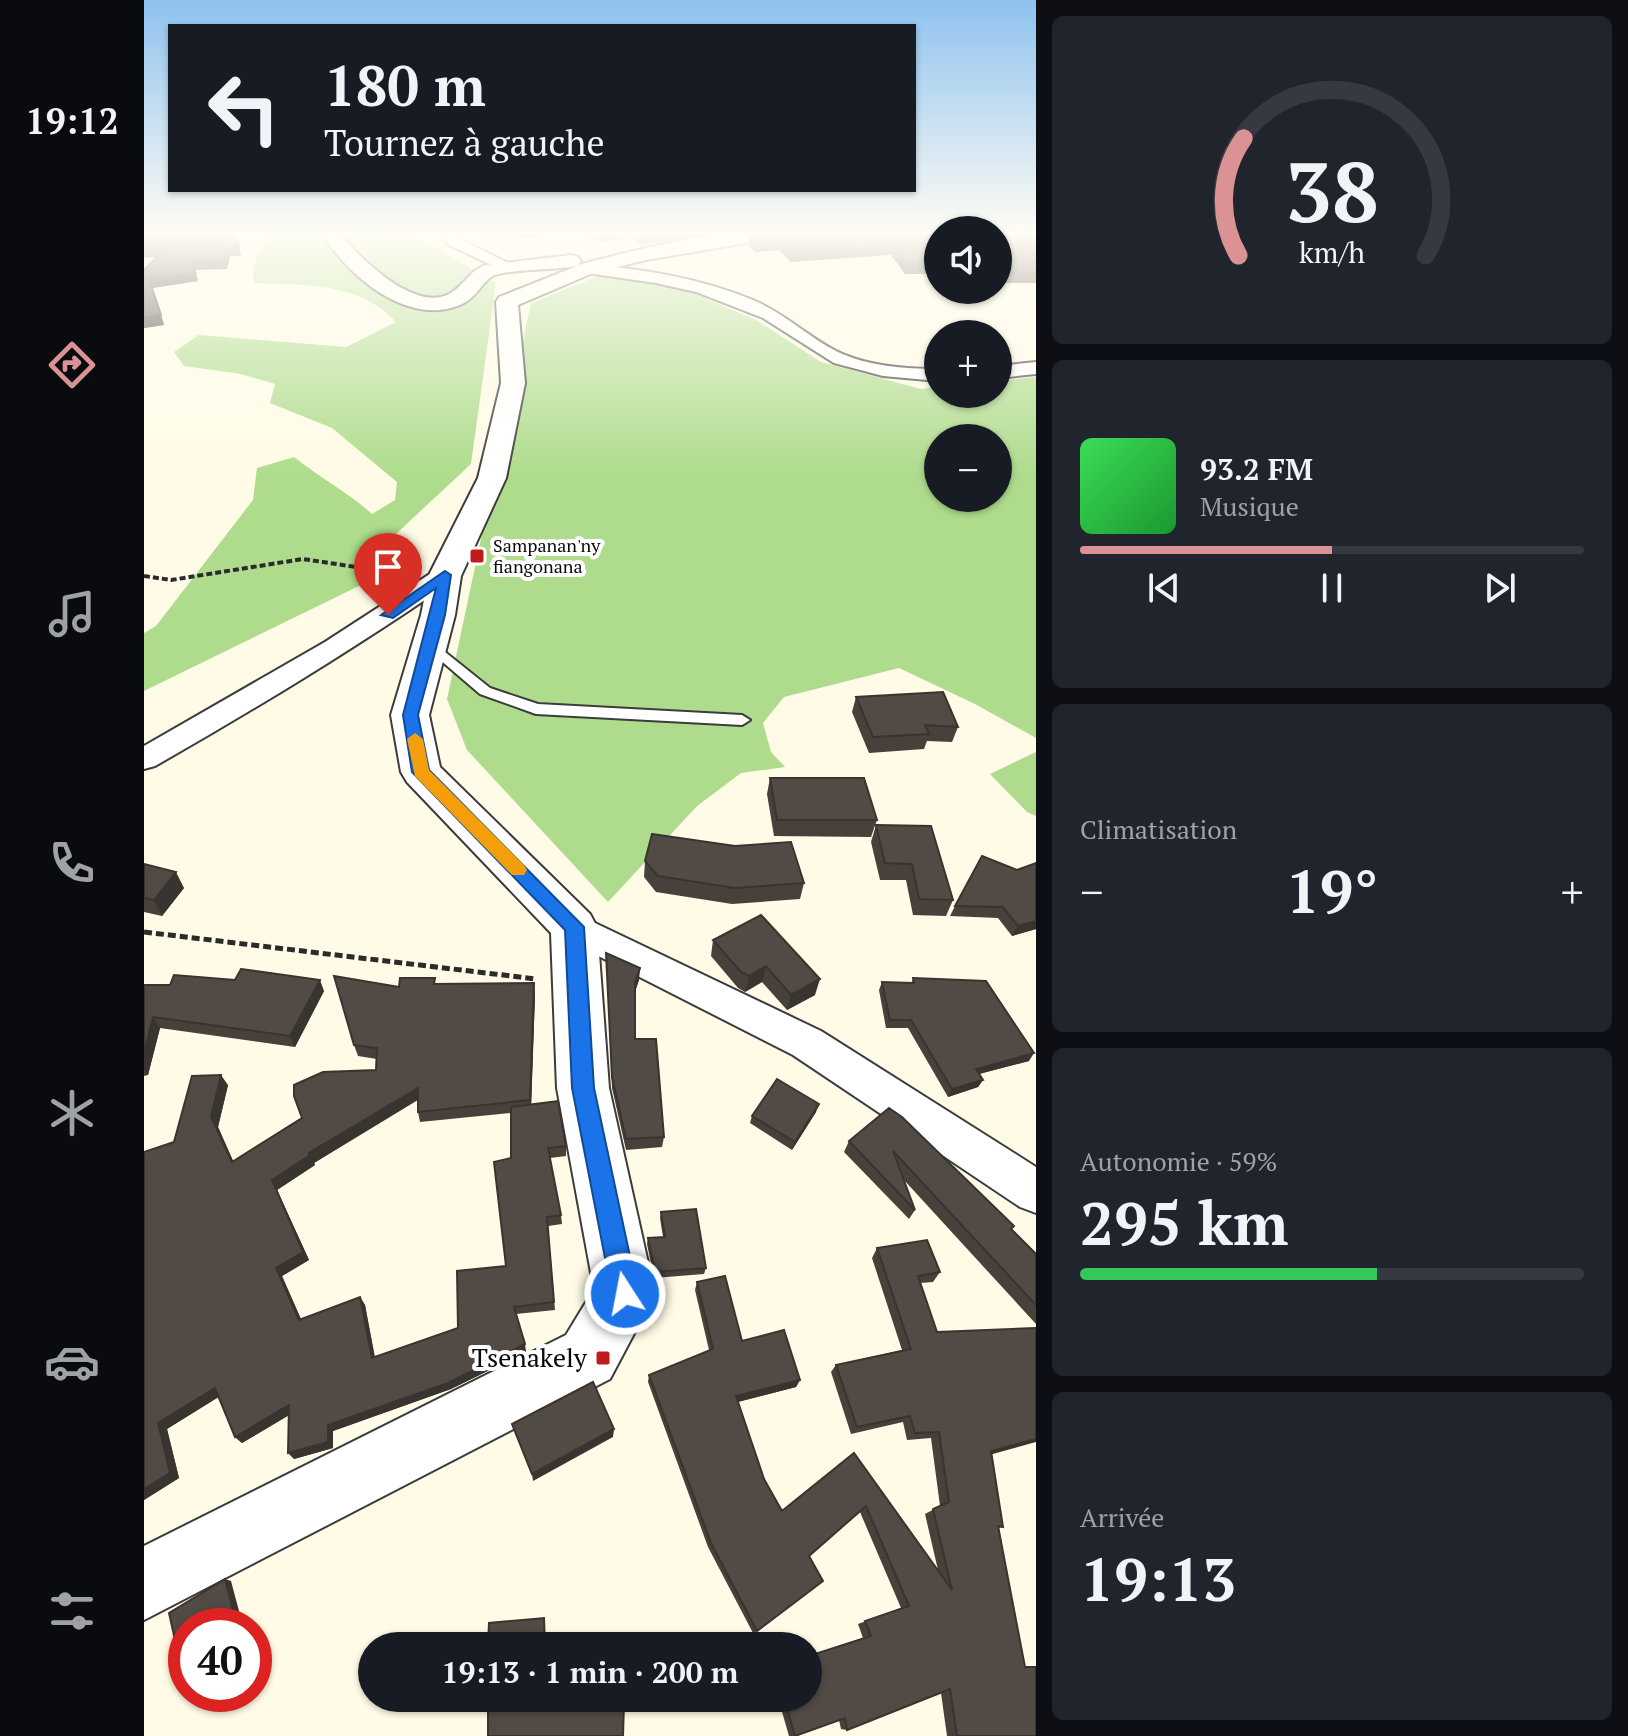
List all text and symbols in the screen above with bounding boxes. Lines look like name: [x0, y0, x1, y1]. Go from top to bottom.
text: 180 m: [324, 48, 486, 122]
icon: left: [192, 56, 296, 160]
text: 19:12: [25, 97, 119, 144]
text: Tournez à gauche: [324, 119, 605, 166]
text: 38: [1285, 136, 1379, 246]
map controls: [924, 216, 1012, 512]
button: sound: [924, 216, 1012, 304]
text: km/h: [1299, 233, 1365, 271]
button: +: [924, 320, 1012, 408]
icon: directions: [44, 337, 100, 393]
button: −: [924, 424, 1012, 512]
text: 93.2 FM: [1200, 449, 1313, 489]
text: Musique: [1200, 489, 1299, 523]
pin: [354, 533, 422, 615]
place label: Sampanan'ny fiangonana: [493, 533, 601, 578]
icon: arrive: [366, 545, 410, 589]
marker: Sampanan'ny fiangonana: [468, 547, 486, 565]
icon: previous: [1142, 566, 1186, 610]
icon: pause: [1310, 566, 1354, 610]
icon: next: [1478, 566, 1522, 610]
icon: music: [44, 586, 100, 642]
text: Climatisation: [1080, 812, 1237, 846]
icon: phone: [44, 835, 100, 891]
text: 19°: [1286, 851, 1378, 930]
text: −: [1080, 862, 1103, 921]
text: +: [1561, 862, 1584, 921]
icon: climate: [44, 1085, 100, 1141]
text: Autonomie · 59%: [1080, 1144, 1277, 1178]
text: 295 km: [1080, 1183, 1288, 1262]
position arrow: [583, 1252, 667, 1336]
icon: car: [44, 1334, 100, 1390]
place label: Tsenakely: [472, 1340, 588, 1374]
marker: Tsenakely: [594, 1349, 612, 1367]
text: Arrivée: [1080, 1500, 1164, 1534]
text: 19:13: [1080, 1539, 1236, 1618]
icon: filters: [44, 1583, 100, 1639]
speed limit sign: 40: [168, 1608, 272, 1712]
text: 19:13 · 1 min · 200 m: [442, 1652, 738, 1692]

